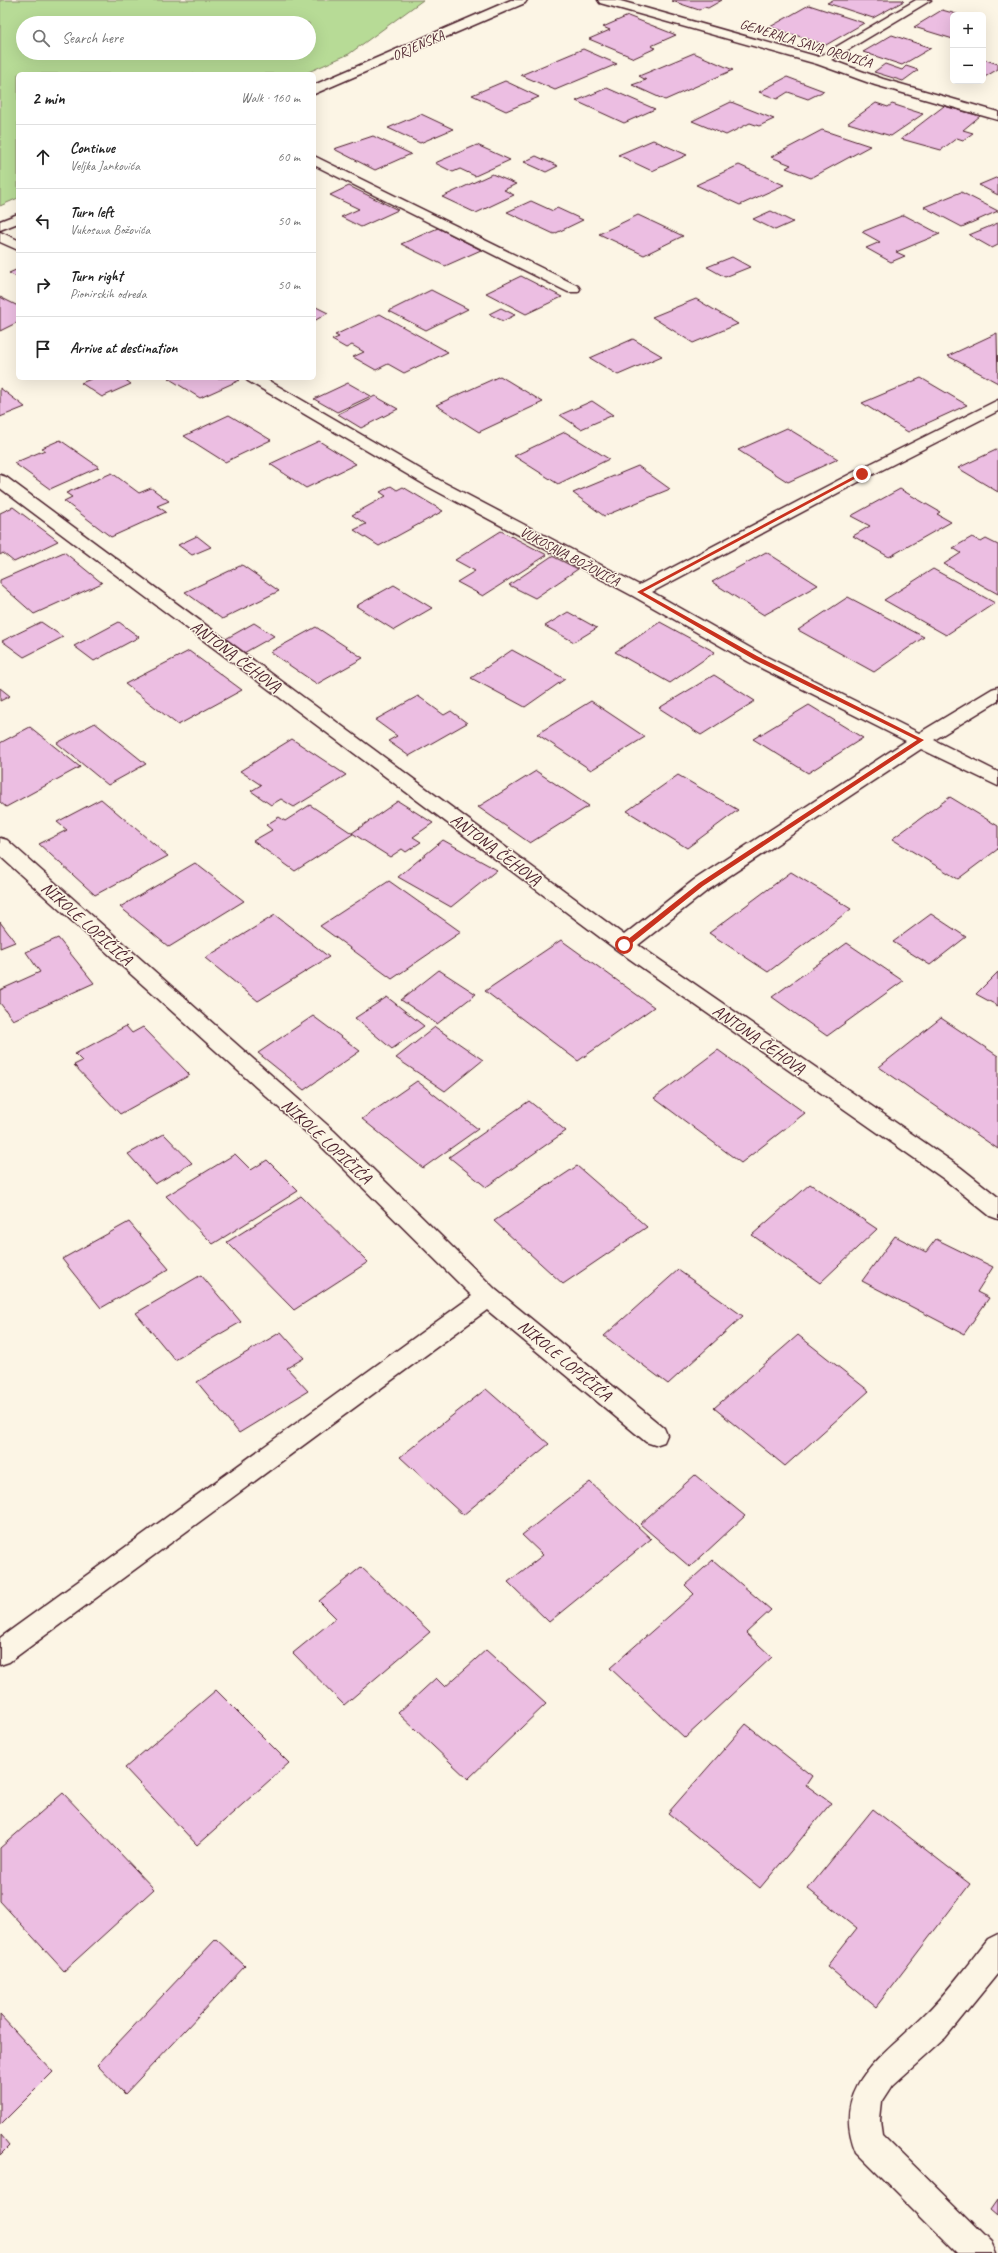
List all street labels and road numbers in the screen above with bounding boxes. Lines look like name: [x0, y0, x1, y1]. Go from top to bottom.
street label: GENERALA SAVA OROVIĆA: [738, 15, 875, 72]
street label: ORJENSKA: [390, 26, 448, 64]
street label: VUKOSAVA BOŽOVIĆA: [517, 523, 623, 590]
street label: ANTONA ČEHOVA: [186, 616, 285, 697]
street label: ANTONA ČEHOVA: [446, 809, 545, 890]
street label: NIKOLE LOPIČIĆA: [37, 876, 138, 971]
street label: ANTONA ČEHOVA: [709, 1000, 809, 1079]
street label: NIKOLE LOPIČIĆA: [277, 1094, 378, 1189]
street label: NIKOLE LOPIČIĆA: [514, 1315, 617, 1406]

